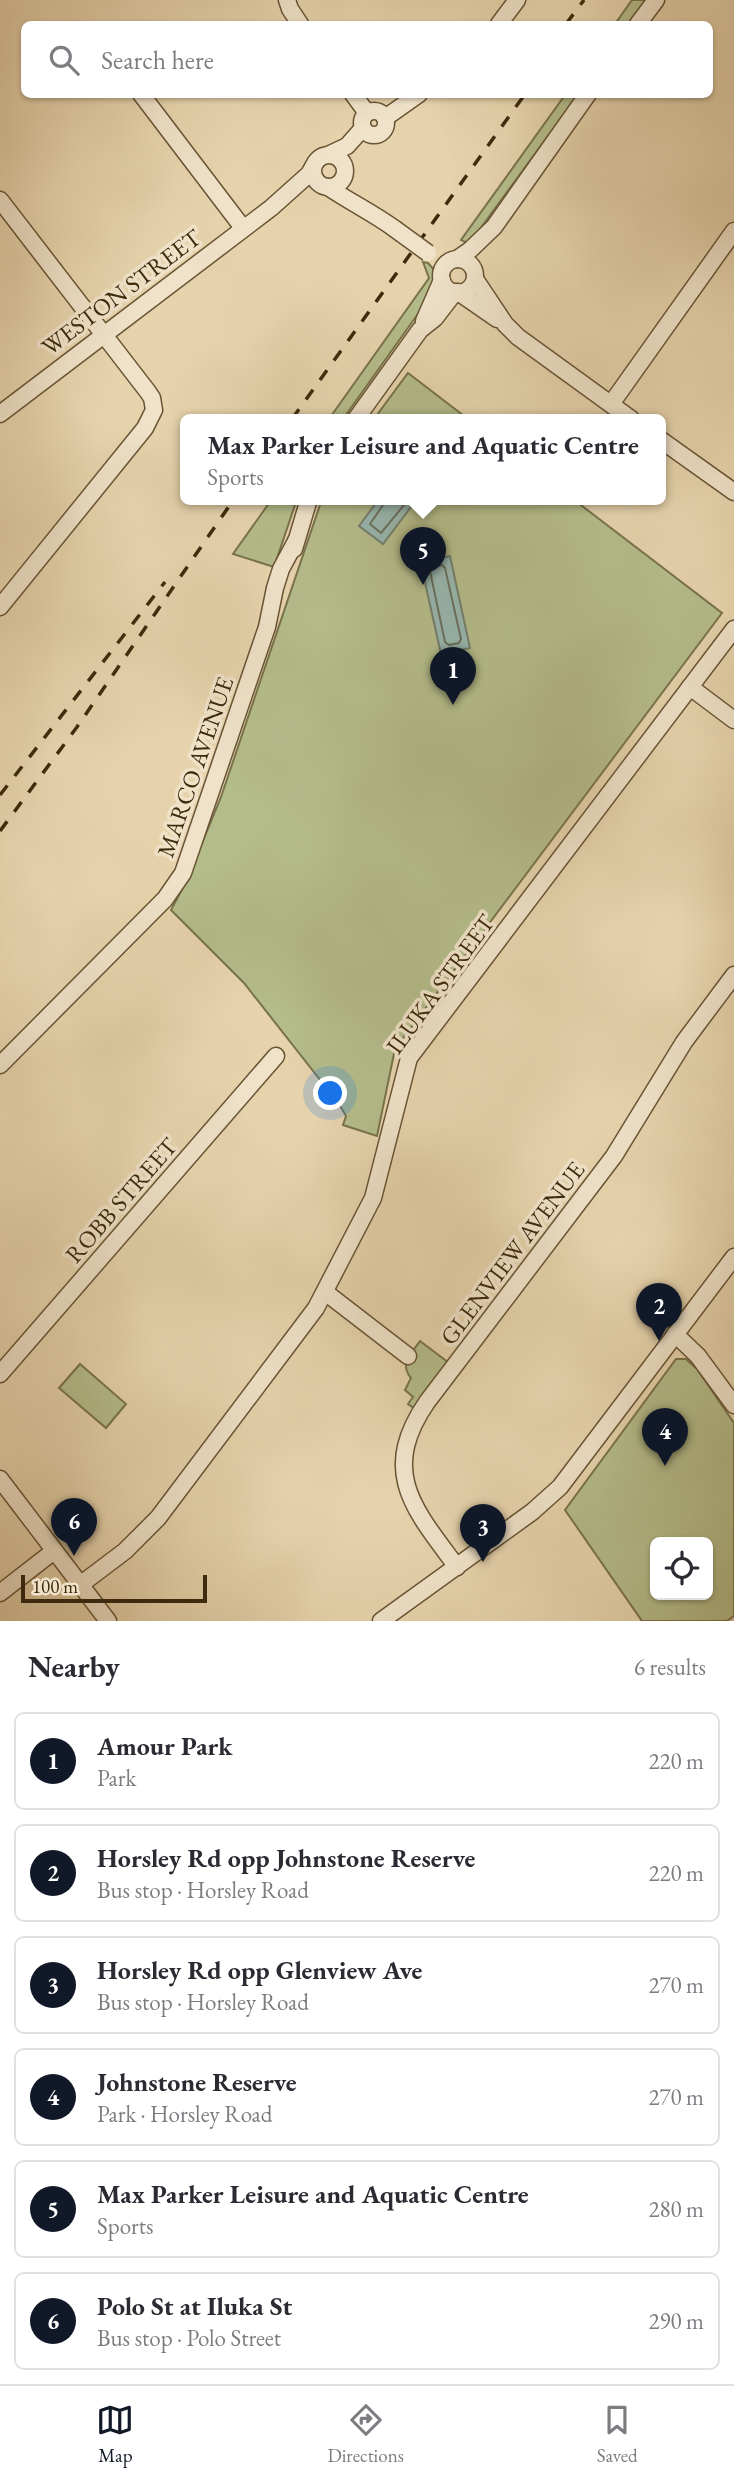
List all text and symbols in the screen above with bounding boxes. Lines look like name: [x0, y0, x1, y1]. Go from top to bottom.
search box: [21, 21, 713, 98]
icon: search: [45, 41, 83, 79]
text: Search here: [101, 43, 214, 77]
street label: WESTON STREET: [35, 221, 208, 362]
popup: [180, 414, 666, 505]
text: Max Parker Leisure and Aquatic Centre: [207, 428, 639, 462]
text: Sports: [207, 462, 264, 492]
pin: 5: [400, 527, 446, 585]
pin: 1: [430, 647, 476, 705]
street label: MARCO AVENUE: [150, 673, 240, 861]
street label: ILUKA STREET: [379, 907, 502, 1060]
your location: [313, 1076, 347, 1110]
street label: ROBB STREET: [58, 1130, 184, 1269]
street label: GLENVIEW AVENUE: [433, 1155, 591, 1351]
pin: 2: [636, 1283, 682, 1341]
pin: 4: [642, 1408, 688, 1466]
pin: 6: [51, 1498, 97, 1556]
pin: 3: [460, 1504, 506, 1562]
map controls: [650, 1537, 713, 1600]
button: locate: [650, 1537, 713, 1600]
scale bar: [21, 1572, 206, 1604]
text: 100 m: [32, 1574, 78, 1599]
text: Nearby: [28, 1647, 120, 1686]
text: 6 results: [634, 1652, 706, 1682]
text: Amour Park: [97, 1729, 233, 1763]
text: 1: [47, 1746, 59, 1776]
text: 220 m: [648, 1746, 704, 1776]
text: Park: [97, 1763, 136, 1793]
text: Horsley Rd opp Johnstone Reserve: [97, 1841, 475, 1875]
text: 2: [47, 1858, 59, 1888]
text: 220 m: [648, 1858, 704, 1888]
text: Bus stop · Horsley Road: [97, 1875, 309, 1905]
text: Horsley Rd opp Glenview Ave: [97, 1953, 422, 1987]
text: 3: [47, 1970, 59, 2000]
text: 270 m: [648, 1970, 704, 2000]
text: Bus stop · Horsley Road: [97, 1987, 309, 2017]
text: Johnstone Reserve: [97, 2065, 297, 2099]
text: 4: [47, 2082, 59, 2112]
text: 270 m: [648, 2082, 704, 2112]
text: Park · Horsley Road: [97, 2099, 272, 2129]
text: Max Parker Leisure and Aquatic Centre: [97, 2177, 528, 2211]
text: 5: [47, 2194, 59, 2224]
text: 280 m: [648, 2194, 704, 2224]
text: Sports: [97, 2211, 153, 2241]
text: Polo St at Iluka St: [97, 2289, 292, 2323]
text: 6: [47, 2306, 59, 2336]
text: 290 m: [648, 2306, 704, 2336]
text: Bus stop · Polo Street: [97, 2323, 281, 2353]
tab: Map: [96, 2401, 134, 2468]
tab: Directions: [327, 2401, 404, 2468]
tab: Saved: [597, 2401, 638, 2468]

